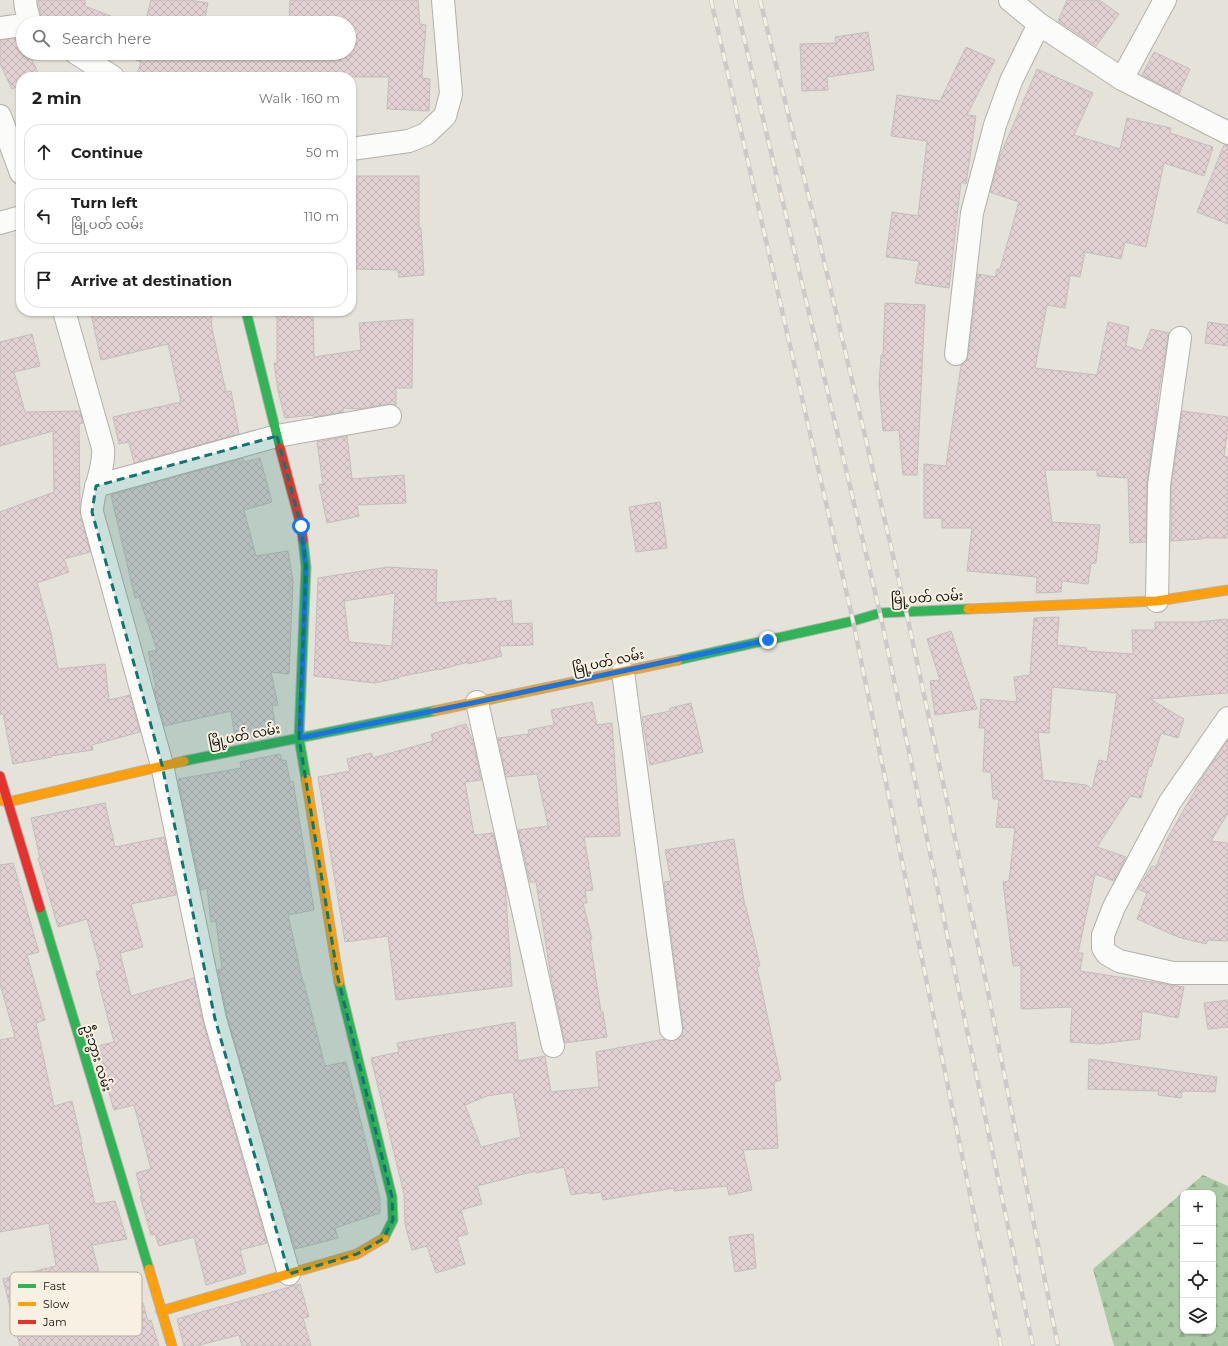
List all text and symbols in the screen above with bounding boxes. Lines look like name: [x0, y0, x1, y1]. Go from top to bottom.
search box: [16, 16, 356, 60]
icon: search: [30, 27, 52, 49]
text: Search here: [62, 29, 151, 48]
text: 2 min: [32, 88, 82, 108]
text: Walk · 160 m: [259, 90, 340, 106]
icon: ahead: [33, 141, 55, 163]
text: Continue: [71, 143, 143, 162]
text: 50 m: [306, 144, 339, 160]
text: Turn left: [71, 193, 138, 212]
icon: left: [33, 205, 55, 227]
text: 110 m: [304, 208, 339, 224]
text: မြို့ပတ် လမ်း: [71, 216, 144, 232]
icon: arrive: [33, 269, 55, 291]
text: Arrive at destination: [71, 271, 232, 290]
route start: [292, 517, 310, 535]
street label: မြို့ပတ် လမ်း: [890, 587, 964, 610]
route end: [759, 631, 777, 649]
street label: မြို့ပတ် လမ်း: [571, 646, 646, 679]
street label: မြို့ပတ် လမ်း: [207, 720, 282, 753]
street label: ဦးဘွား လမ်း: [77, 1022, 116, 1094]
map controls: [1180, 1190, 1216, 1334]
button: +: [1180, 1190, 1216, 1226]
button: −: [1180, 1226, 1216, 1262]
button: locate: [1180, 1262, 1216, 1298]
legend: [10, 1272, 142, 1336]
text: Fast: [43, 1279, 67, 1293]
text: Slow: [43, 1297, 69, 1311]
button: layers: [1180, 1298, 1216, 1334]
text: Jam: [42, 1315, 67, 1329]

